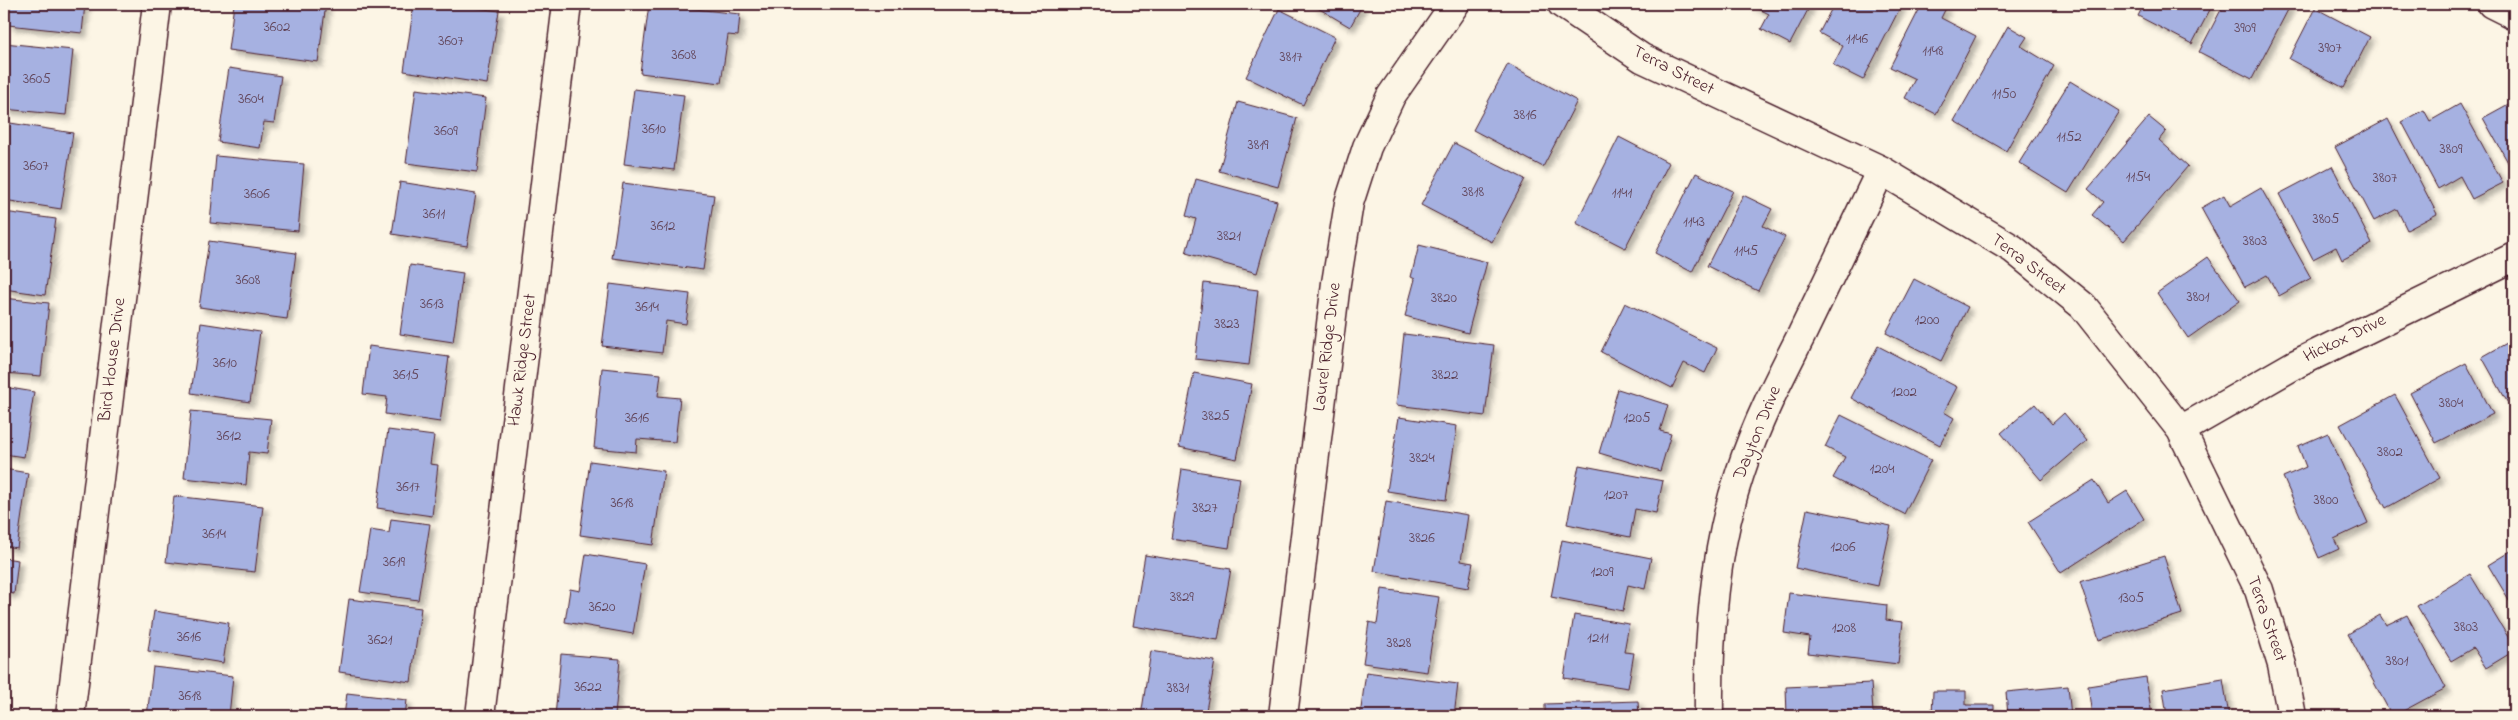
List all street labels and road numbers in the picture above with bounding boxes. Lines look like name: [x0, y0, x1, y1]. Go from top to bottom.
street label: Terra Street: [1627, 39, 1719, 103]
street label: Terra Street: [1985, 228, 2071, 302]
street label: Laurel Ridge Drive: [1307, 280, 1350, 413]
street label: Hawk Ridge Street: [502, 292, 545, 428]
street label: Bird House Drive: [92, 295, 134, 425]
street label: Hickox Drive: [2299, 307, 2392, 370]
street label: Dayton Drive: [1727, 381, 1789, 485]
street label: Terra Street: [2239, 573, 2293, 665]

